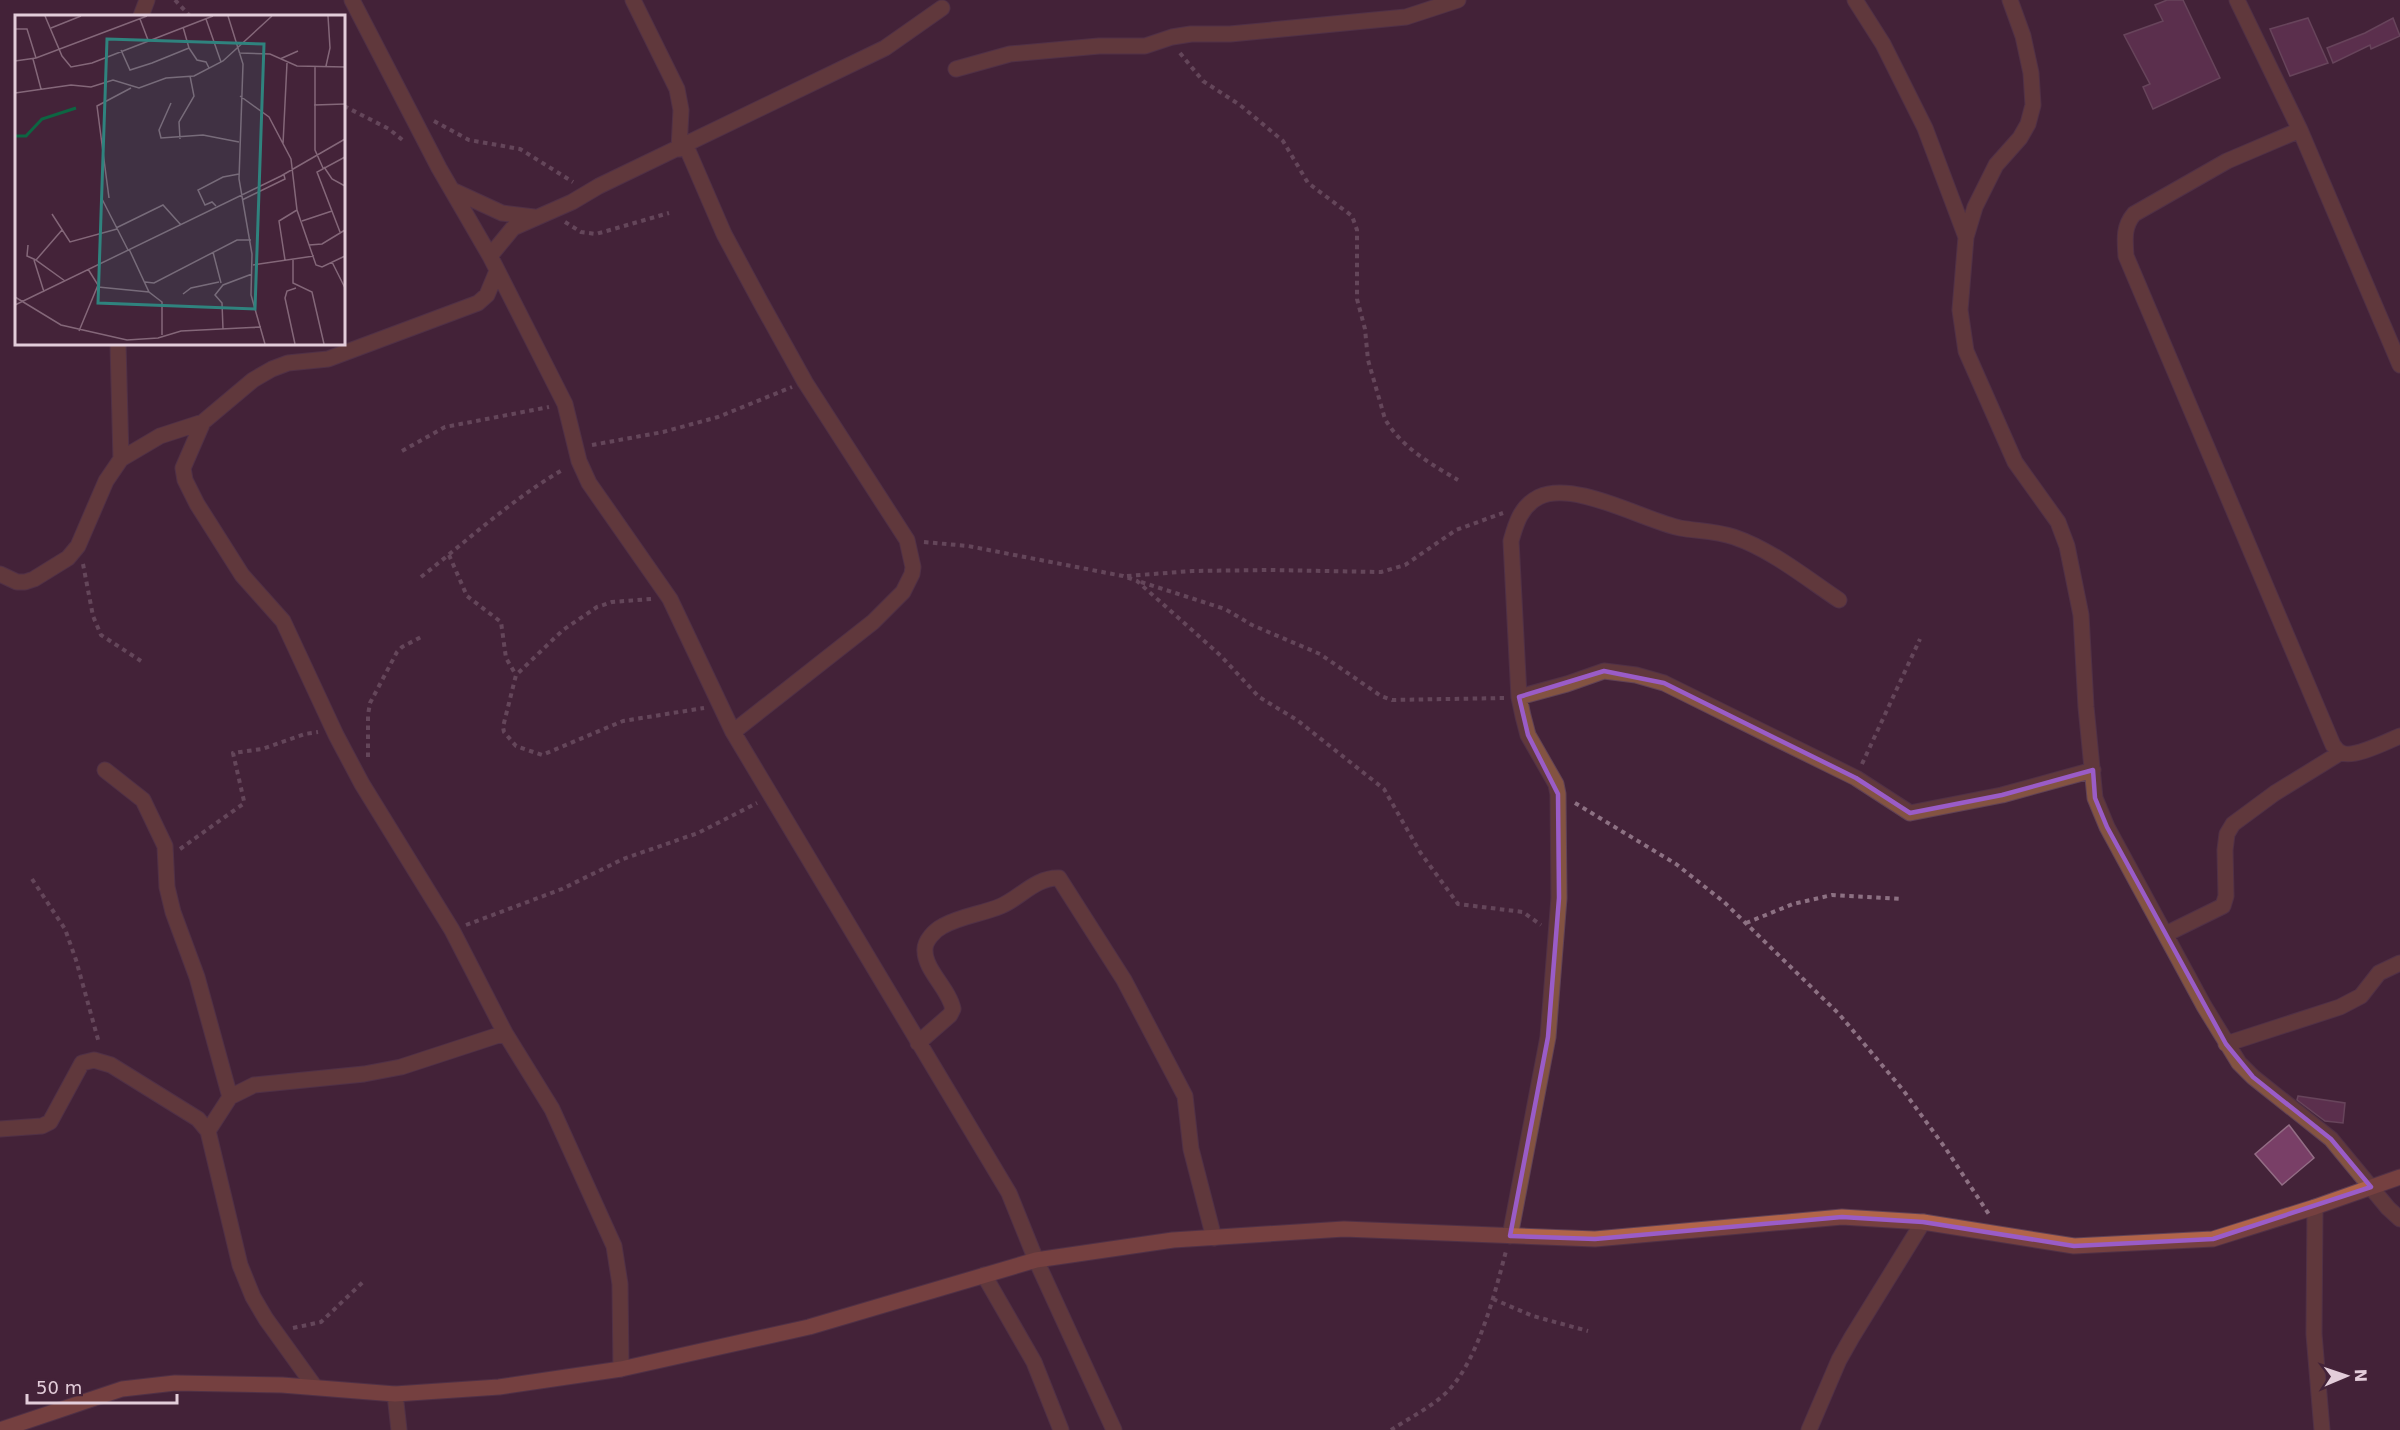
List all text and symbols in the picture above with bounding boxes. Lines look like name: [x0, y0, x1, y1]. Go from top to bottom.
inset map: [15, 15, 345, 345]
north arrow: [2316, 1346, 2376, 1406]
scale bar: [27, 1367, 177, 1405]
text: N: [2351, 1368, 2370, 1383]
text: 50 m: [36, 1377, 82, 1398]

